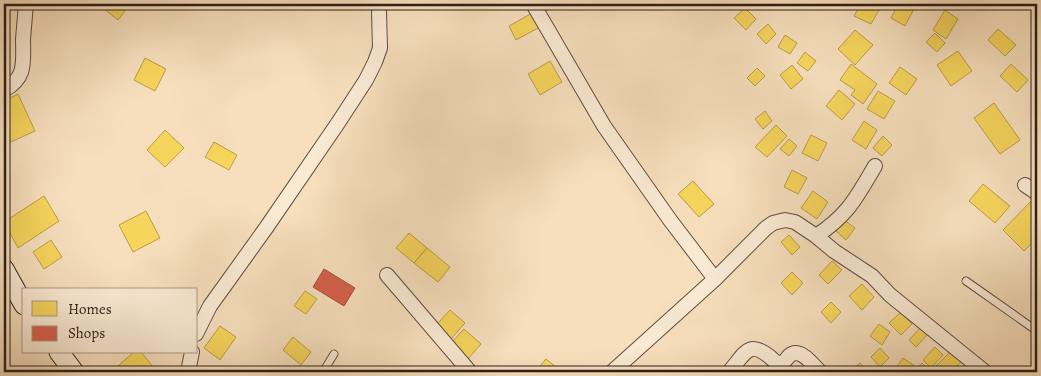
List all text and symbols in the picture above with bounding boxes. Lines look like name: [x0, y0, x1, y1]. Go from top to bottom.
legend: [22, 288, 198, 354]
text: Homes: [68, 299, 112, 319]
text: Shops: [68, 323, 105, 343]

